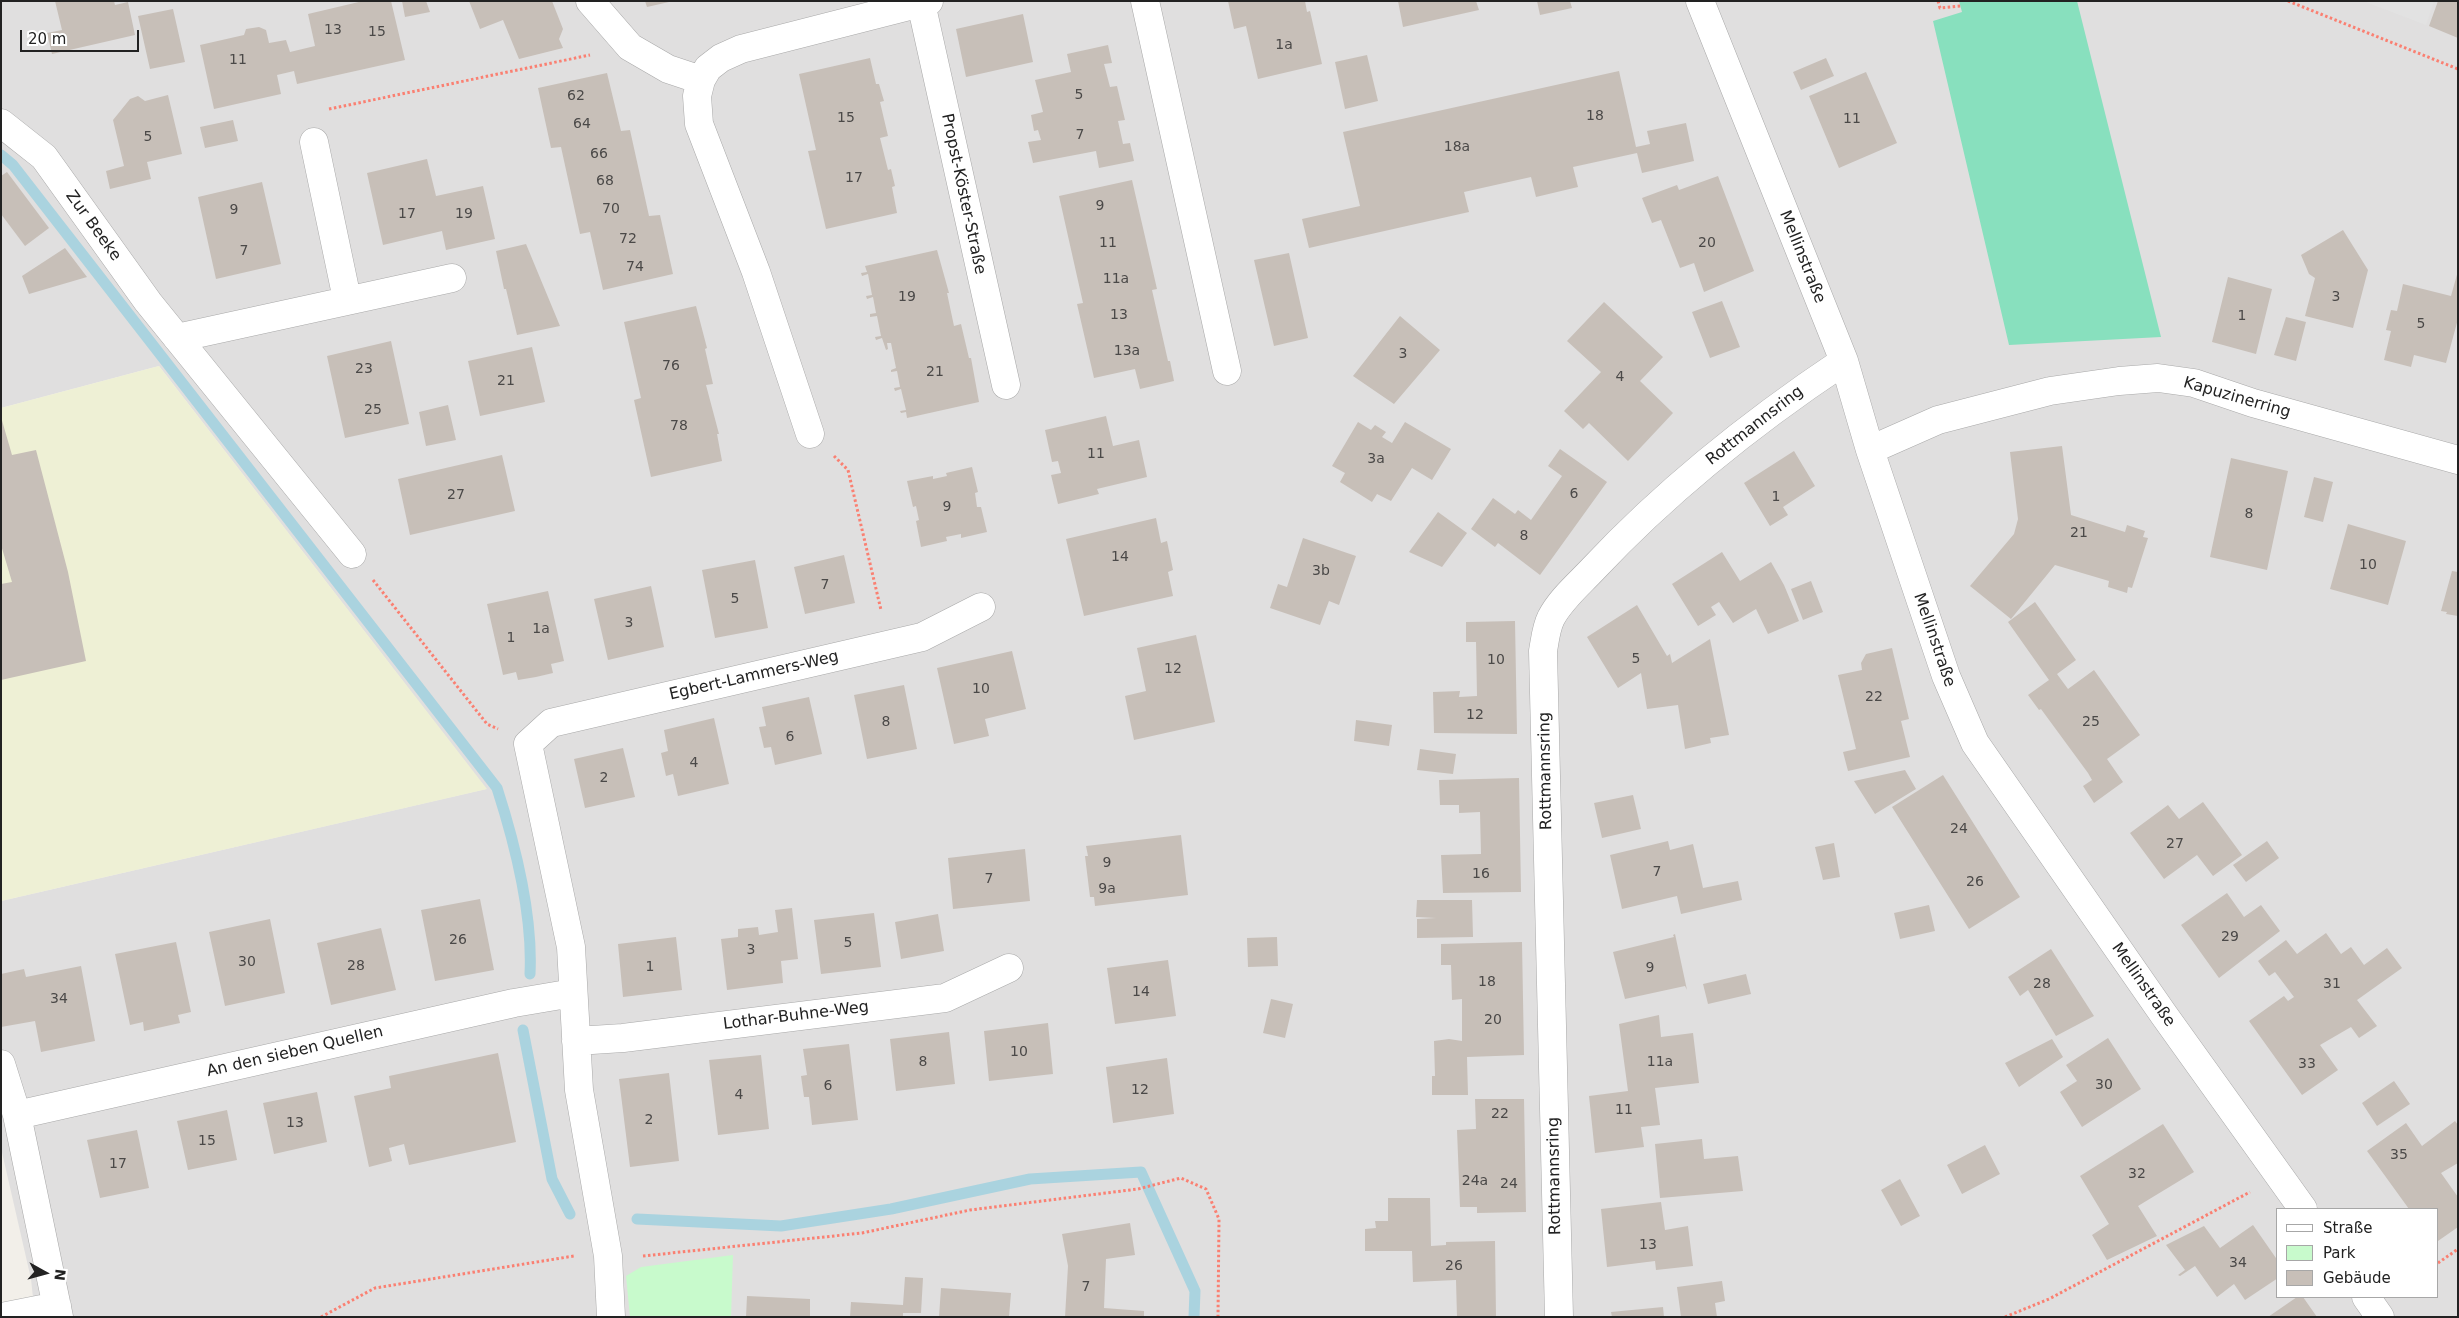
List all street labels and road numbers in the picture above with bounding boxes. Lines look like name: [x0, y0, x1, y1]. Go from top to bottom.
street label: Propst-Köster-Straße: [937, 112, 989, 276]
street label: Zur Beeke: [61, 187, 125, 265]
street label: Mellinstraße: [1775, 208, 1829, 306]
street label: Kapuzinerring: [2181, 374, 2293, 422]
street label: Rottmannsring: [1703, 382, 1807, 470]
street label: Mellinstraße: [1909, 591, 1959, 689]
street label: Egbert-Lammers-Weg: [667, 647, 841, 705]
street label: Rottmannsring: [1535, 712, 1557, 830]
street label: Mellinstraße: [2107, 939, 2179, 1031]
street label: Lothar-Buhne-Weg: [722, 998, 870, 1034]
street label: An den sieben Quellen: [205, 1022, 385, 1082]
street label: Rottmannsring: [1544, 1117, 1566, 1235]

